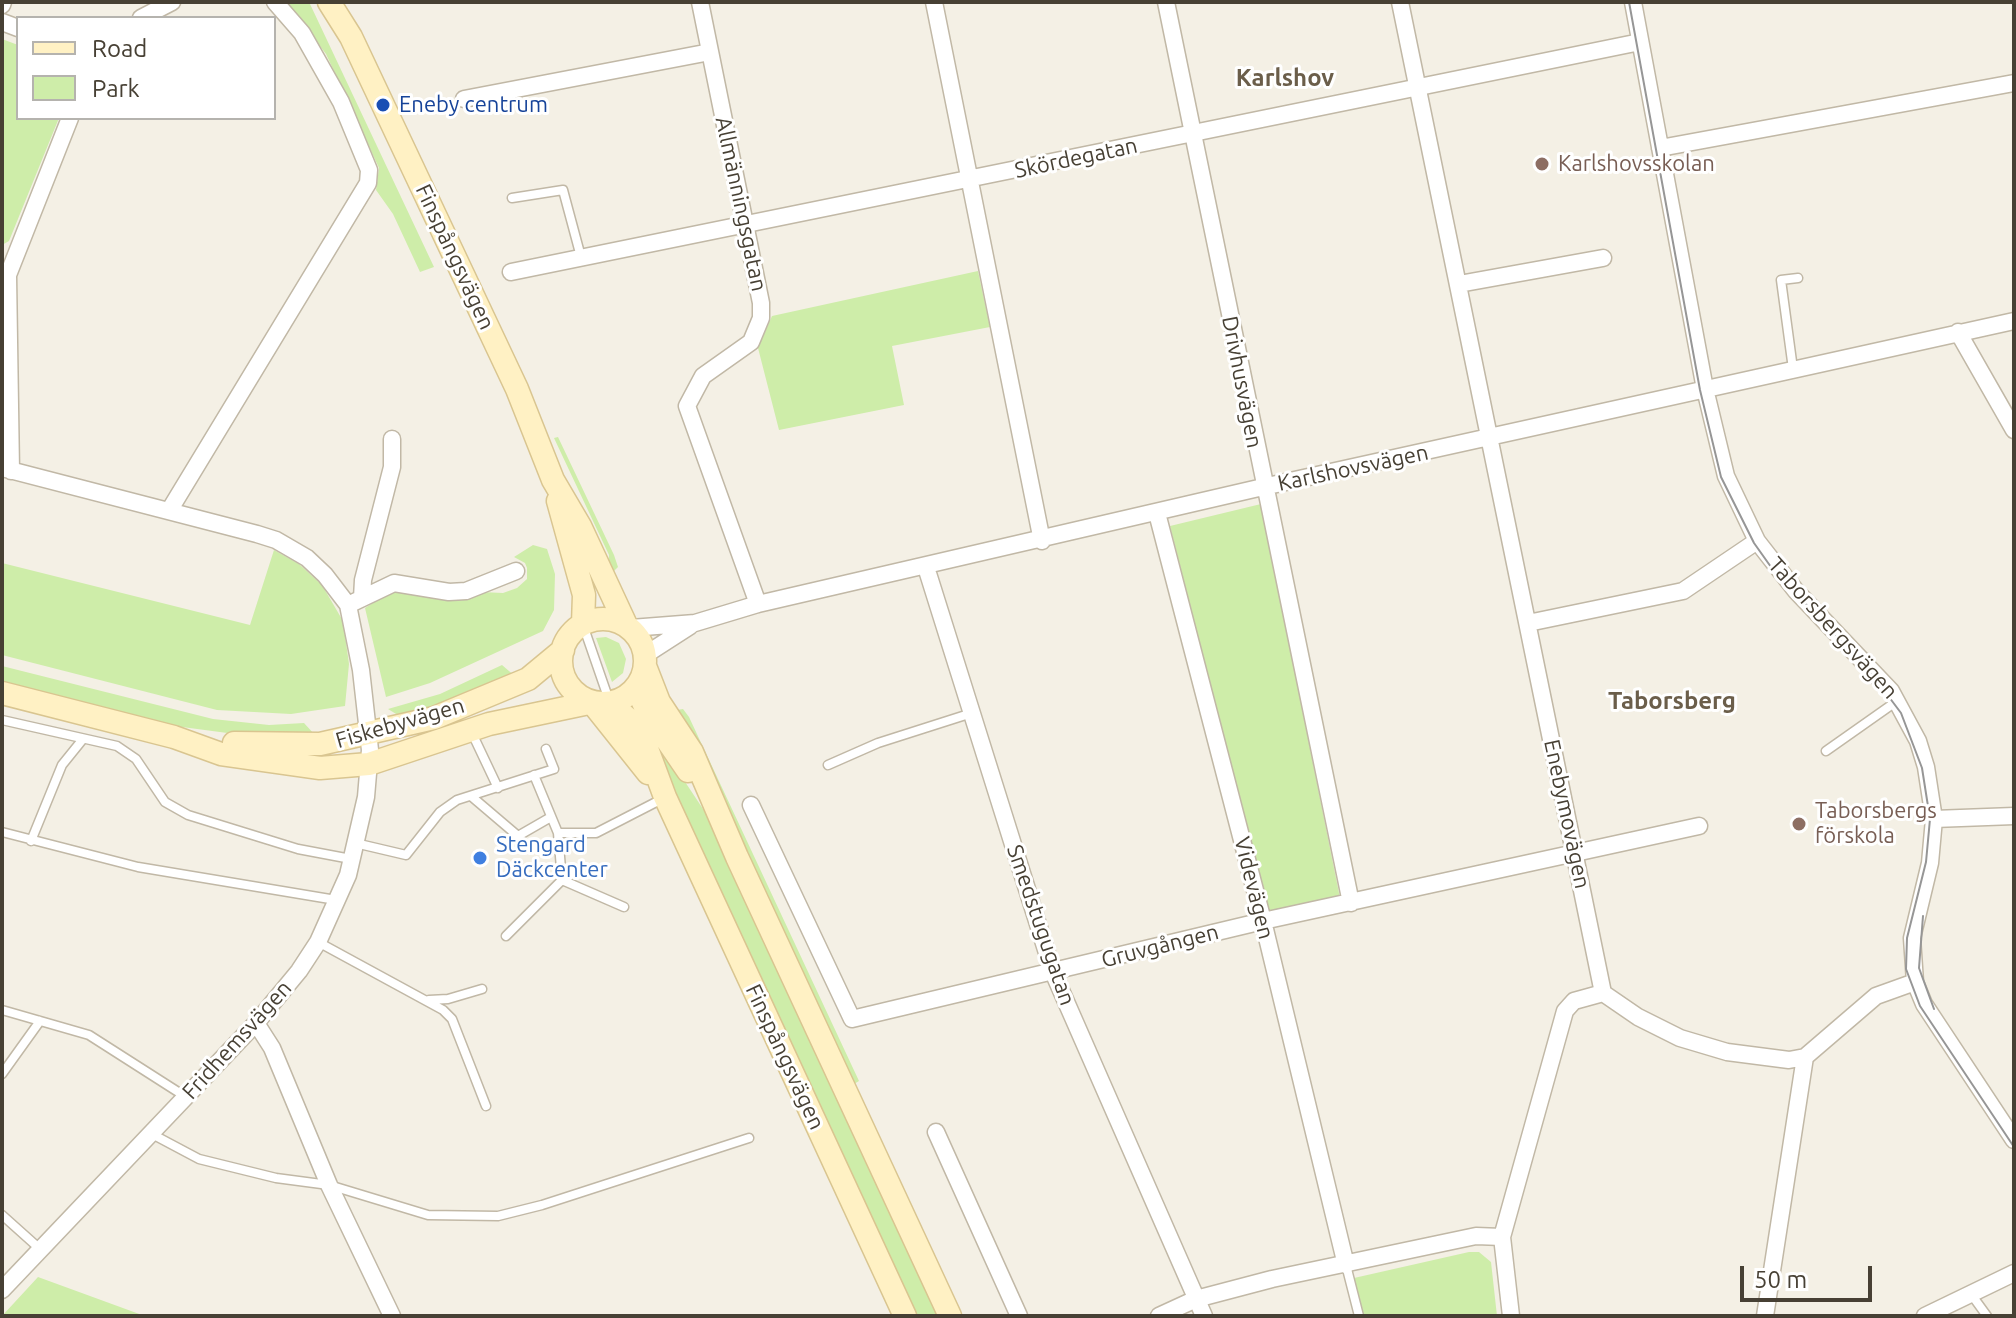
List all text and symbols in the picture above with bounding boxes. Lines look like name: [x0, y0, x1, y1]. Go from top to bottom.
legend: [16, 16, 276, 120]
text: Road: [92, 35, 147, 62]
district label: Karlshov: [1236, 64, 1334, 92]
text: Park: [92, 75, 140, 102]
place label: Eneby centrum: [399, 92, 548, 118]
marker: Eneby centrum: [374, 96, 392, 114]
street label: Allmänningsgatan: [710, 114, 772, 294]
street label: Skördegatan: [1012, 132, 1140, 184]
place label: Karlshovsskolan: [1558, 151, 1715, 177]
marker: Karlshovsskolan: [1533, 155, 1551, 173]
street label: Finspångsvägen: [410, 180, 500, 334]
street label: Drivhusvägen: [1216, 314, 1268, 450]
street label: Karlshovsvägen: [1275, 439, 1431, 497]
street label: Taborsbergsvägen: [1763, 552, 1903, 704]
district label: Taborsberg: [1608, 687, 1736, 715]
street label: Fiskebyvägen: [333, 692, 467, 754]
street label: Enebymovägen: [1538, 737, 1596, 891]
place label: Taborsbergs förskola: [1815, 798, 1937, 850]
marker: Taborsbergs förskola: [1790, 815, 1808, 833]
place label: Stengard Däckcenter: [496, 832, 608, 884]
street label: Videvägen: [1229, 834, 1279, 942]
street label: Smedstugugatan: [1001, 841, 1081, 1009]
marker: Stengard Däckcenter: [471, 849, 489, 867]
street label: Gruvgången: [1099, 919, 1221, 973]
street label: Fridhemsvägen: [177, 975, 297, 1105]
street label: Finspångsvägen: [740, 980, 830, 1134]
scale bar: [1744, 1250, 1876, 1300]
text: 50 m: [1754, 1266, 1807, 1293]

